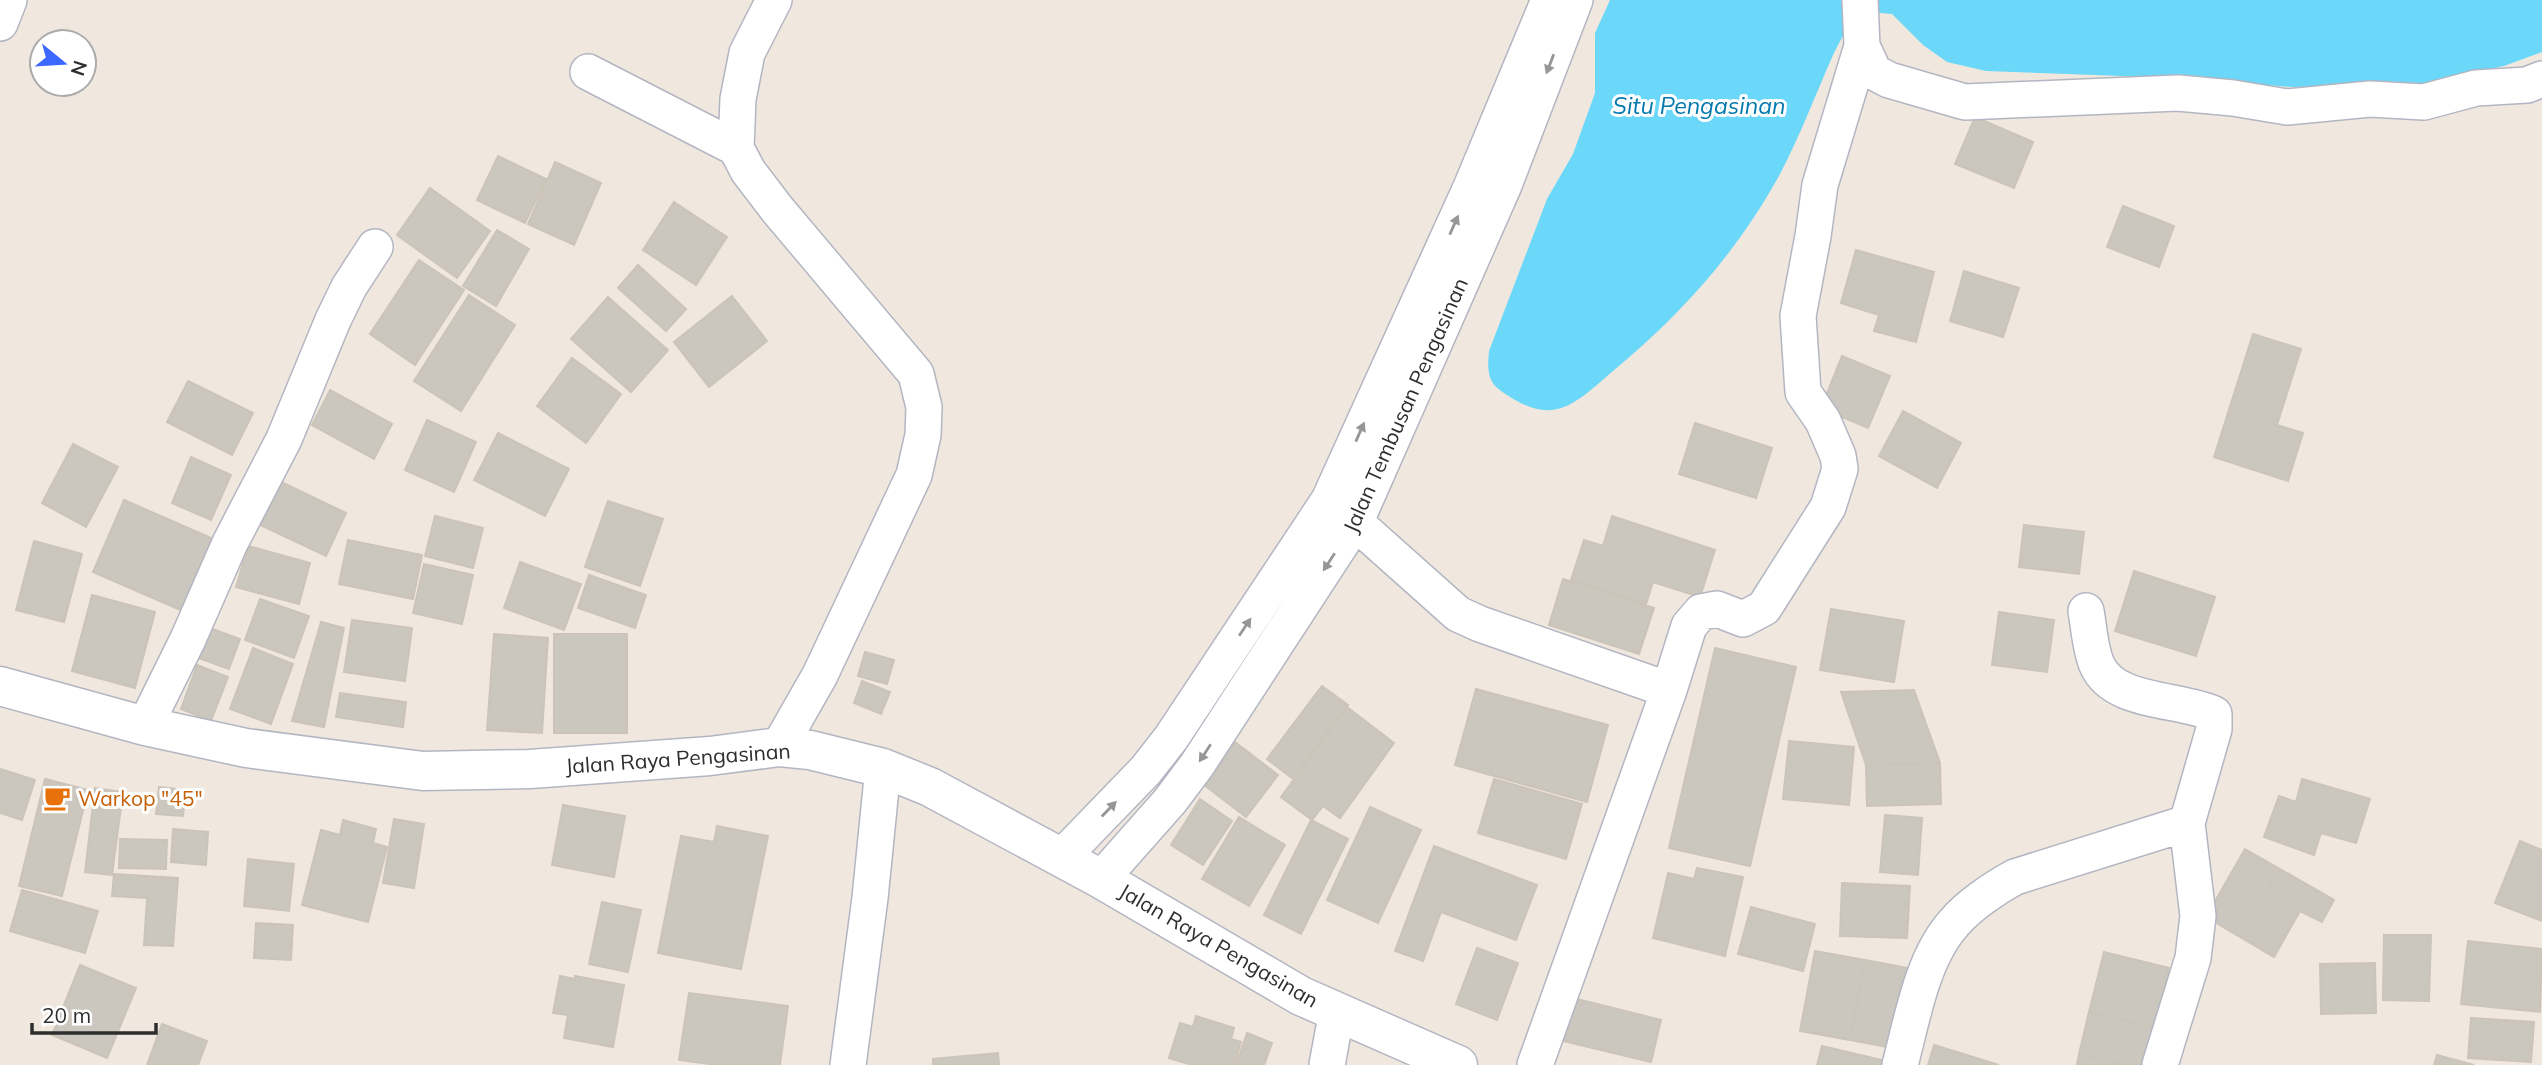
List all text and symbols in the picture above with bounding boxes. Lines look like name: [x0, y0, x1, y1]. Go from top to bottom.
north arrow: [28, 28, 98, 98]
one-way arrow: [1545, 53, 1556, 74]
text: N: [66, 58, 93, 79]
water label: Situ Pengasinan: [1613, 91, 1785, 120]
one-way arrow: [1448, 215, 1460, 235]
street label: Jalan Tembusan Pengasinan: [1337, 274, 1473, 536]
one-way arrow: [1354, 422, 1366, 442]
one-way arrow: [1323, 552, 1336, 572]
one-way arrow: [1238, 618, 1252, 636]
street label: Jalan Raya Pengasinan: [565, 737, 791, 779]
one-way arrow: [1199, 743, 1212, 762]
cafe icon: Warkop "45": [42, 783, 72, 813]
place label: Warkop "45": [78, 785, 203, 811]
one-way arrow: [1100, 801, 1116, 818]
street label: Jalan Raya Pengasinan: [1115, 877, 1323, 1013]
scale bar: [32, 992, 156, 1036]
text: 20 m: [42, 1002, 91, 1028]

